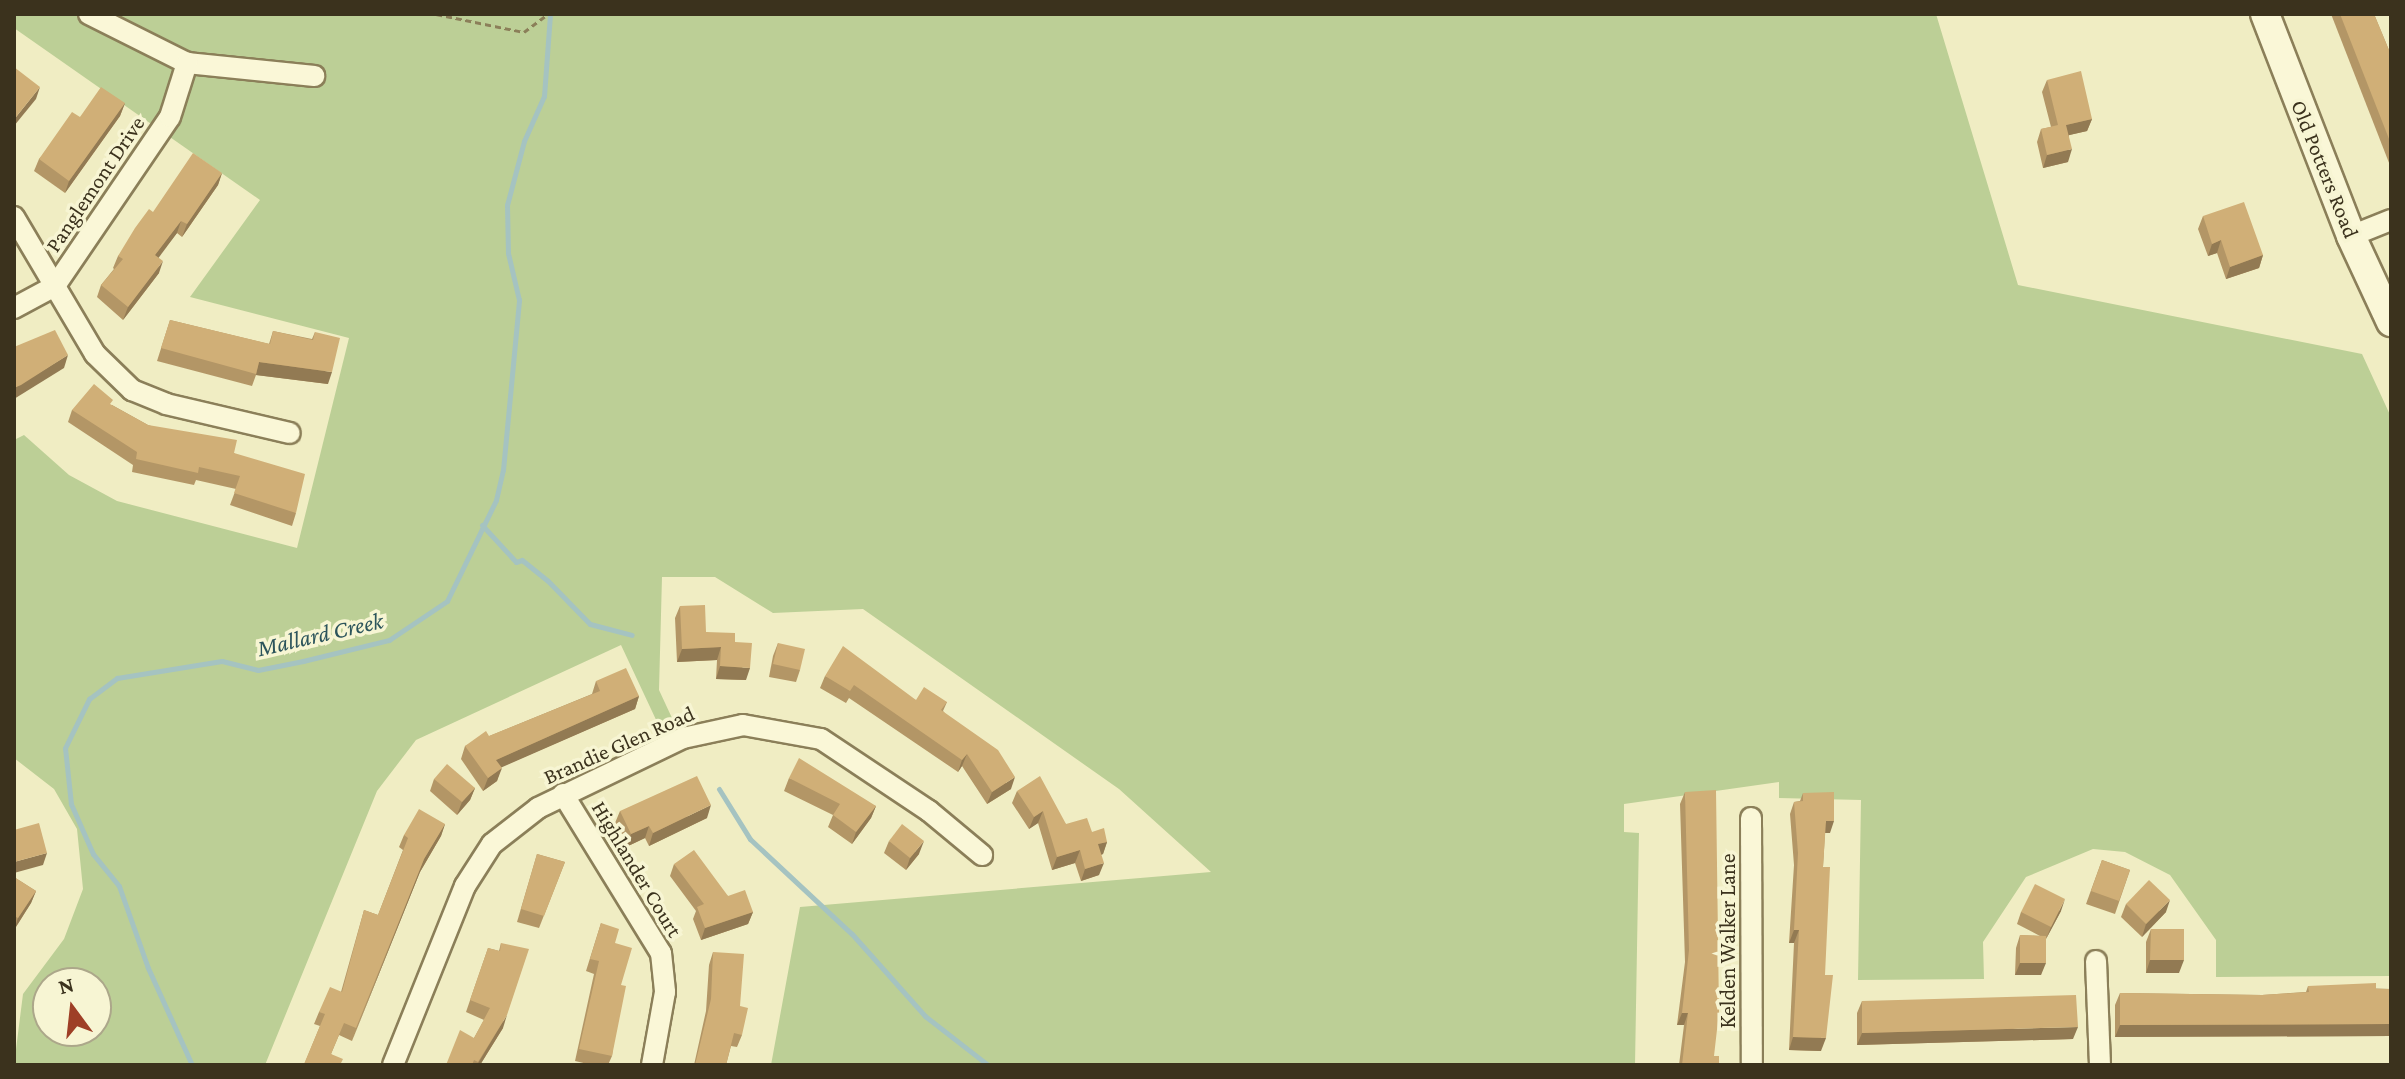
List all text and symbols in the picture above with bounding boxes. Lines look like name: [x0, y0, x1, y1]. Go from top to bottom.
street label: Old Potters Road: [2285, 96, 2365, 242]
street label: Panglemont Drive: [40, 111, 150, 257]
water label: Mallard Creek: [254, 606, 386, 662]
street label: Brandie Glen Road: [539, 700, 699, 790]
street label: Highlander Court: [586, 796, 688, 942]
street label: Kelden Walker Lane: [1715, 854, 1741, 1028]
north arrow: [32, 967, 112, 1047]
text: N: [56, 971, 77, 999]

